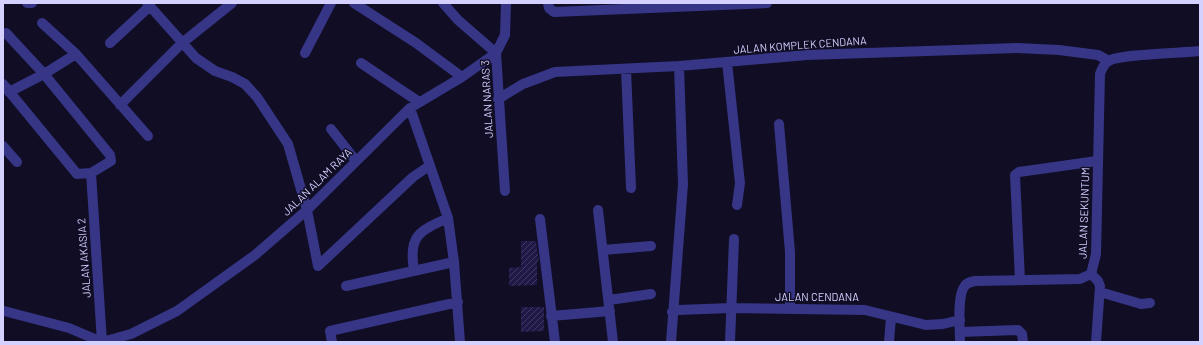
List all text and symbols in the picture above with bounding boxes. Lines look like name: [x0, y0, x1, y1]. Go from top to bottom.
street label: JALAN KOMPLEK CENDANA: [733, 33, 867, 56]
street label: JALAN NARAS 3: [478, 60, 495, 138]
street label: JALAN ALAM RAYA: [279, 145, 354, 218]
street label: JALAN SEKUNTUM: [1075, 167, 1092, 259]
street label: JALAN AKASIA 2: [74, 218, 93, 298]
street label: JALAN CENDANA: [775, 290, 859, 303]

